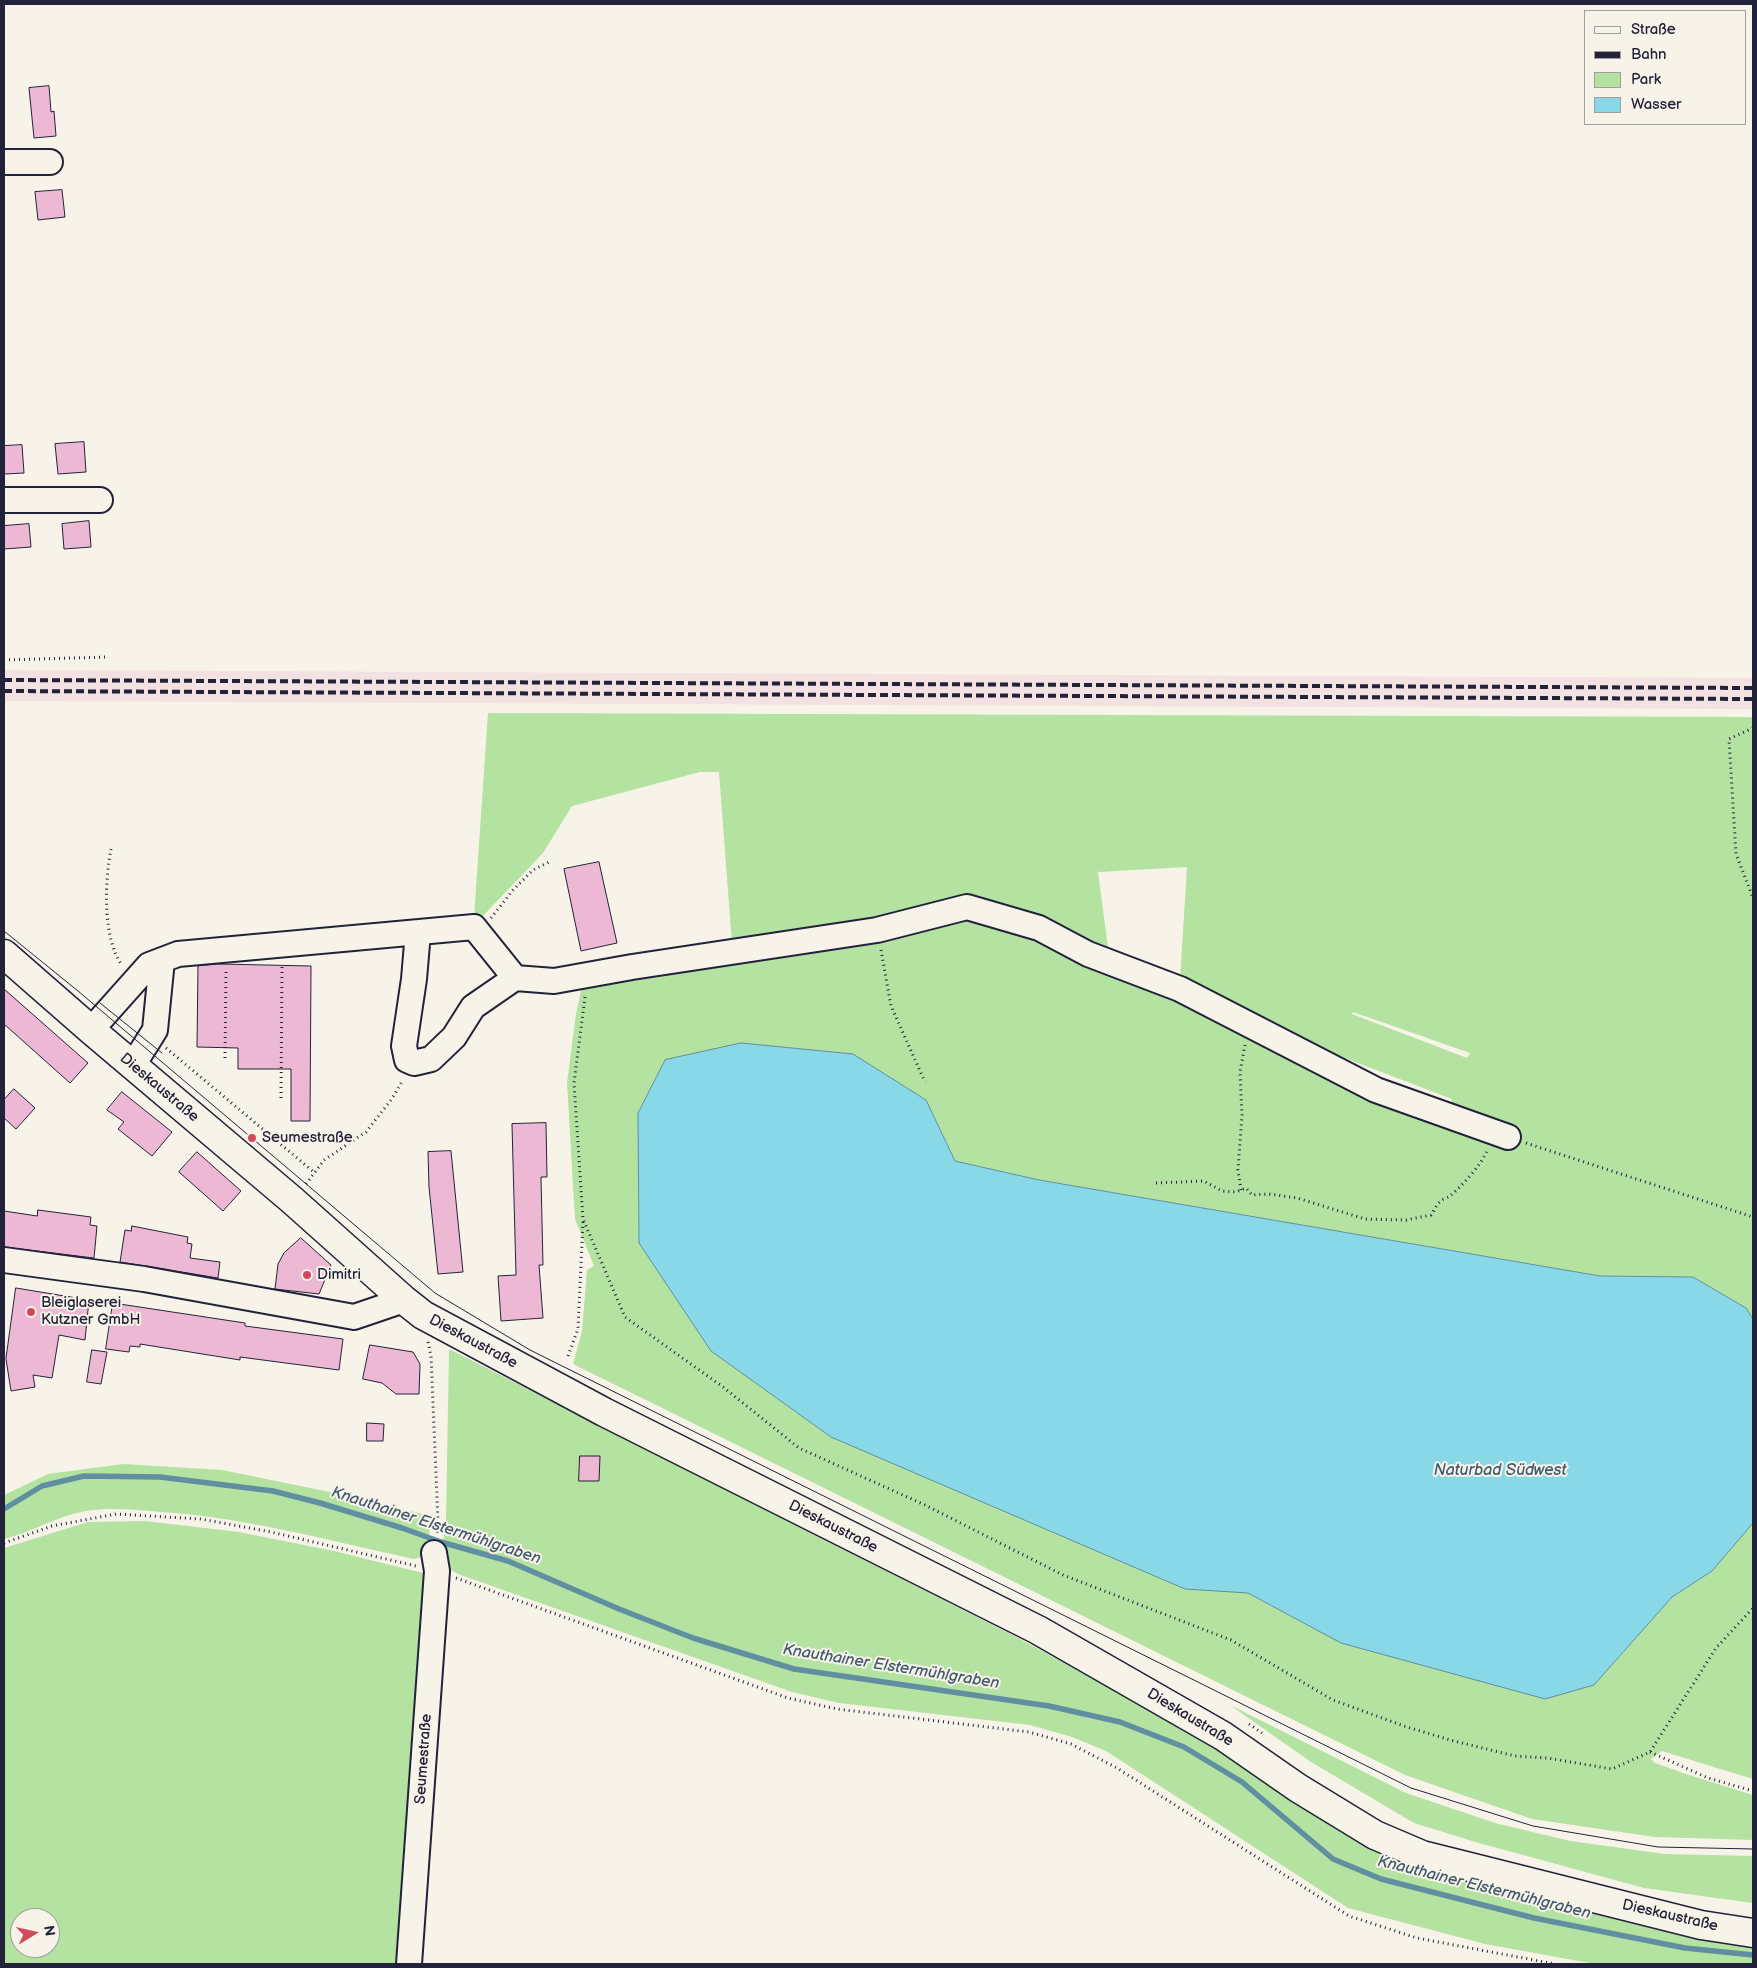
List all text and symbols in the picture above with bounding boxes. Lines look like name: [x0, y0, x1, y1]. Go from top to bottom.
legend: [1584, 10, 1747, 125]
text: Straße: [1631, 20, 1676, 39]
text: Bahn: [1631, 45, 1667, 64]
text: Park: [1631, 70, 1661, 89]
text: Wasser: [1631, 95, 1681, 114]
street label: Dieskaustraße: [116, 1050, 202, 1126]
place label: Seumestraße: [262, 1129, 353, 1147]
marker: Seumestraße: [246, 1132, 258, 1144]
place label: Dimitri: [317, 1266, 361, 1284]
marker: Dimitri: [301, 1269, 313, 1281]
place label: Bleiglaserei Kutzner GmbH: [41, 1294, 141, 1329]
marker: Bleiglaserei Kutzner GmbH: [25, 1306, 37, 1318]
street label: Dieskaustraße: [426, 1311, 520, 1373]
water label: Naturbad Südwest: [1434, 1461, 1566, 1481]
water label: Knauthainer Elstermühlgraben: [329, 1483, 543, 1569]
street label: Dieskaustraße: [785, 1497, 881, 1557]
water label: Knauthainer Elstermühlgraben: [781, 1640, 1001, 1694]
street label: Dieskaustraße: [1144, 1685, 1236, 1751]
street label: Seumestraße: [412, 1713, 436, 1805]
water label: Knauthainer Elstermühlgraben: [1375, 1852, 1593, 1924]
street label: Dieskaustraße: [1620, 1896, 1720, 1936]
north arrow: [10, 1908, 60, 1958]
text: N: [40, 1924, 59, 1937]

